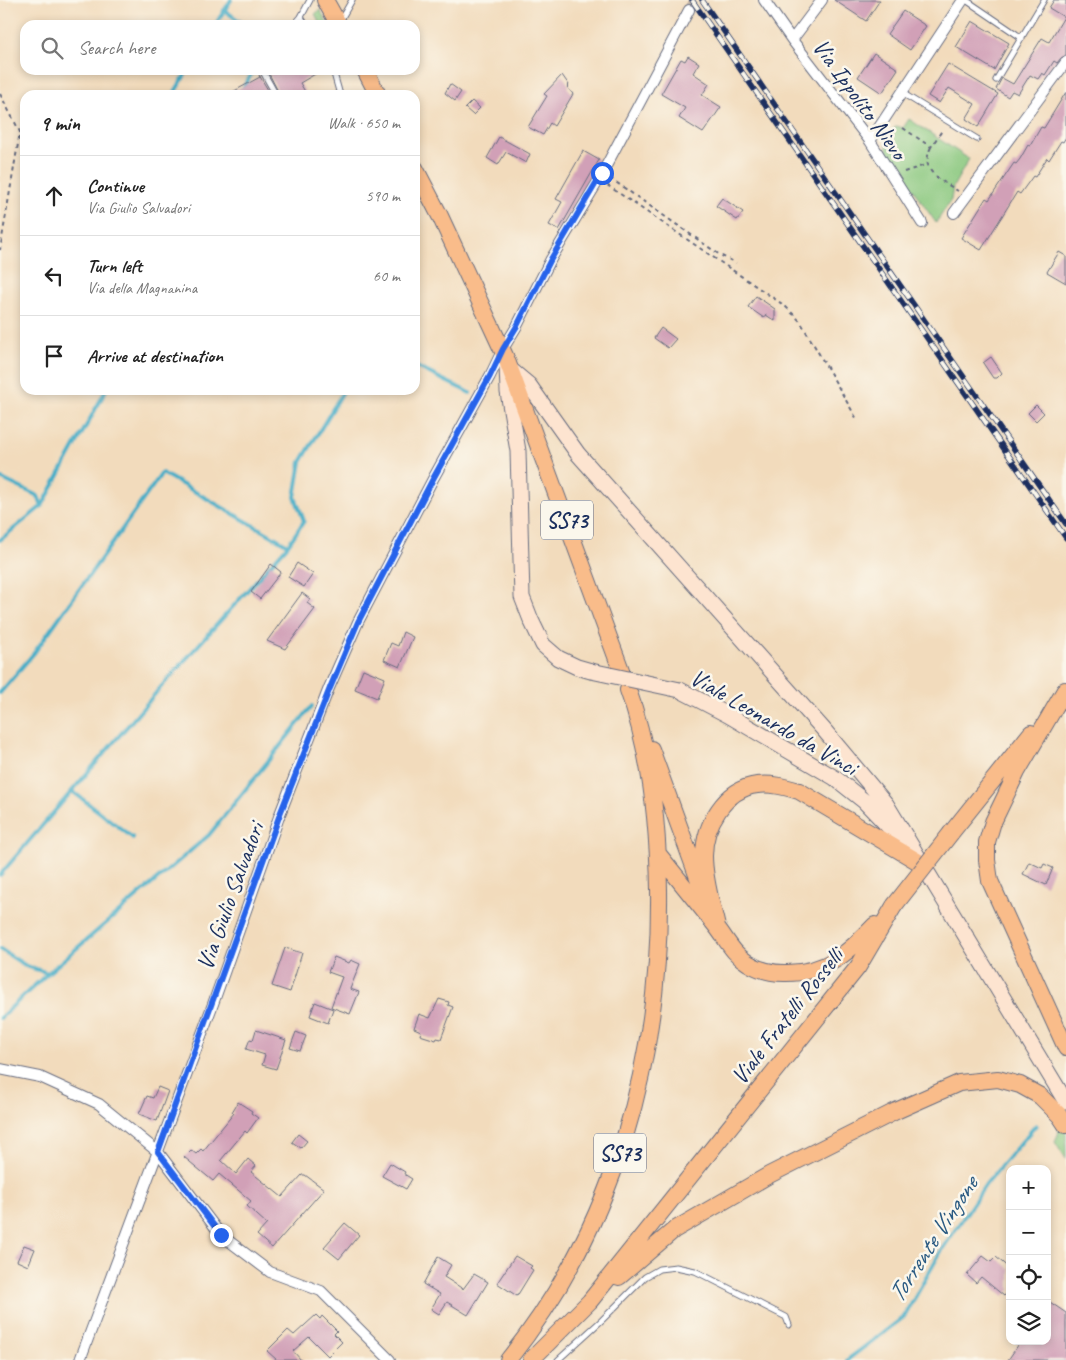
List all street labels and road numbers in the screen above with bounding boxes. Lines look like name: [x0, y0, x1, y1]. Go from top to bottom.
street label: Via Ippolito Nievo: [806, 33, 915, 167]
road number: SS73: [541, 500, 593, 540]
street label: Viale Leonardo da Vinci: [685, 662, 865, 783]
street label: Via Giulio Salvadori: [189, 816, 271, 974]
street label: Viale Fratelli Rosselli: [724, 939, 852, 1090]
road number: SS73: [594, 1134, 646, 1172]

